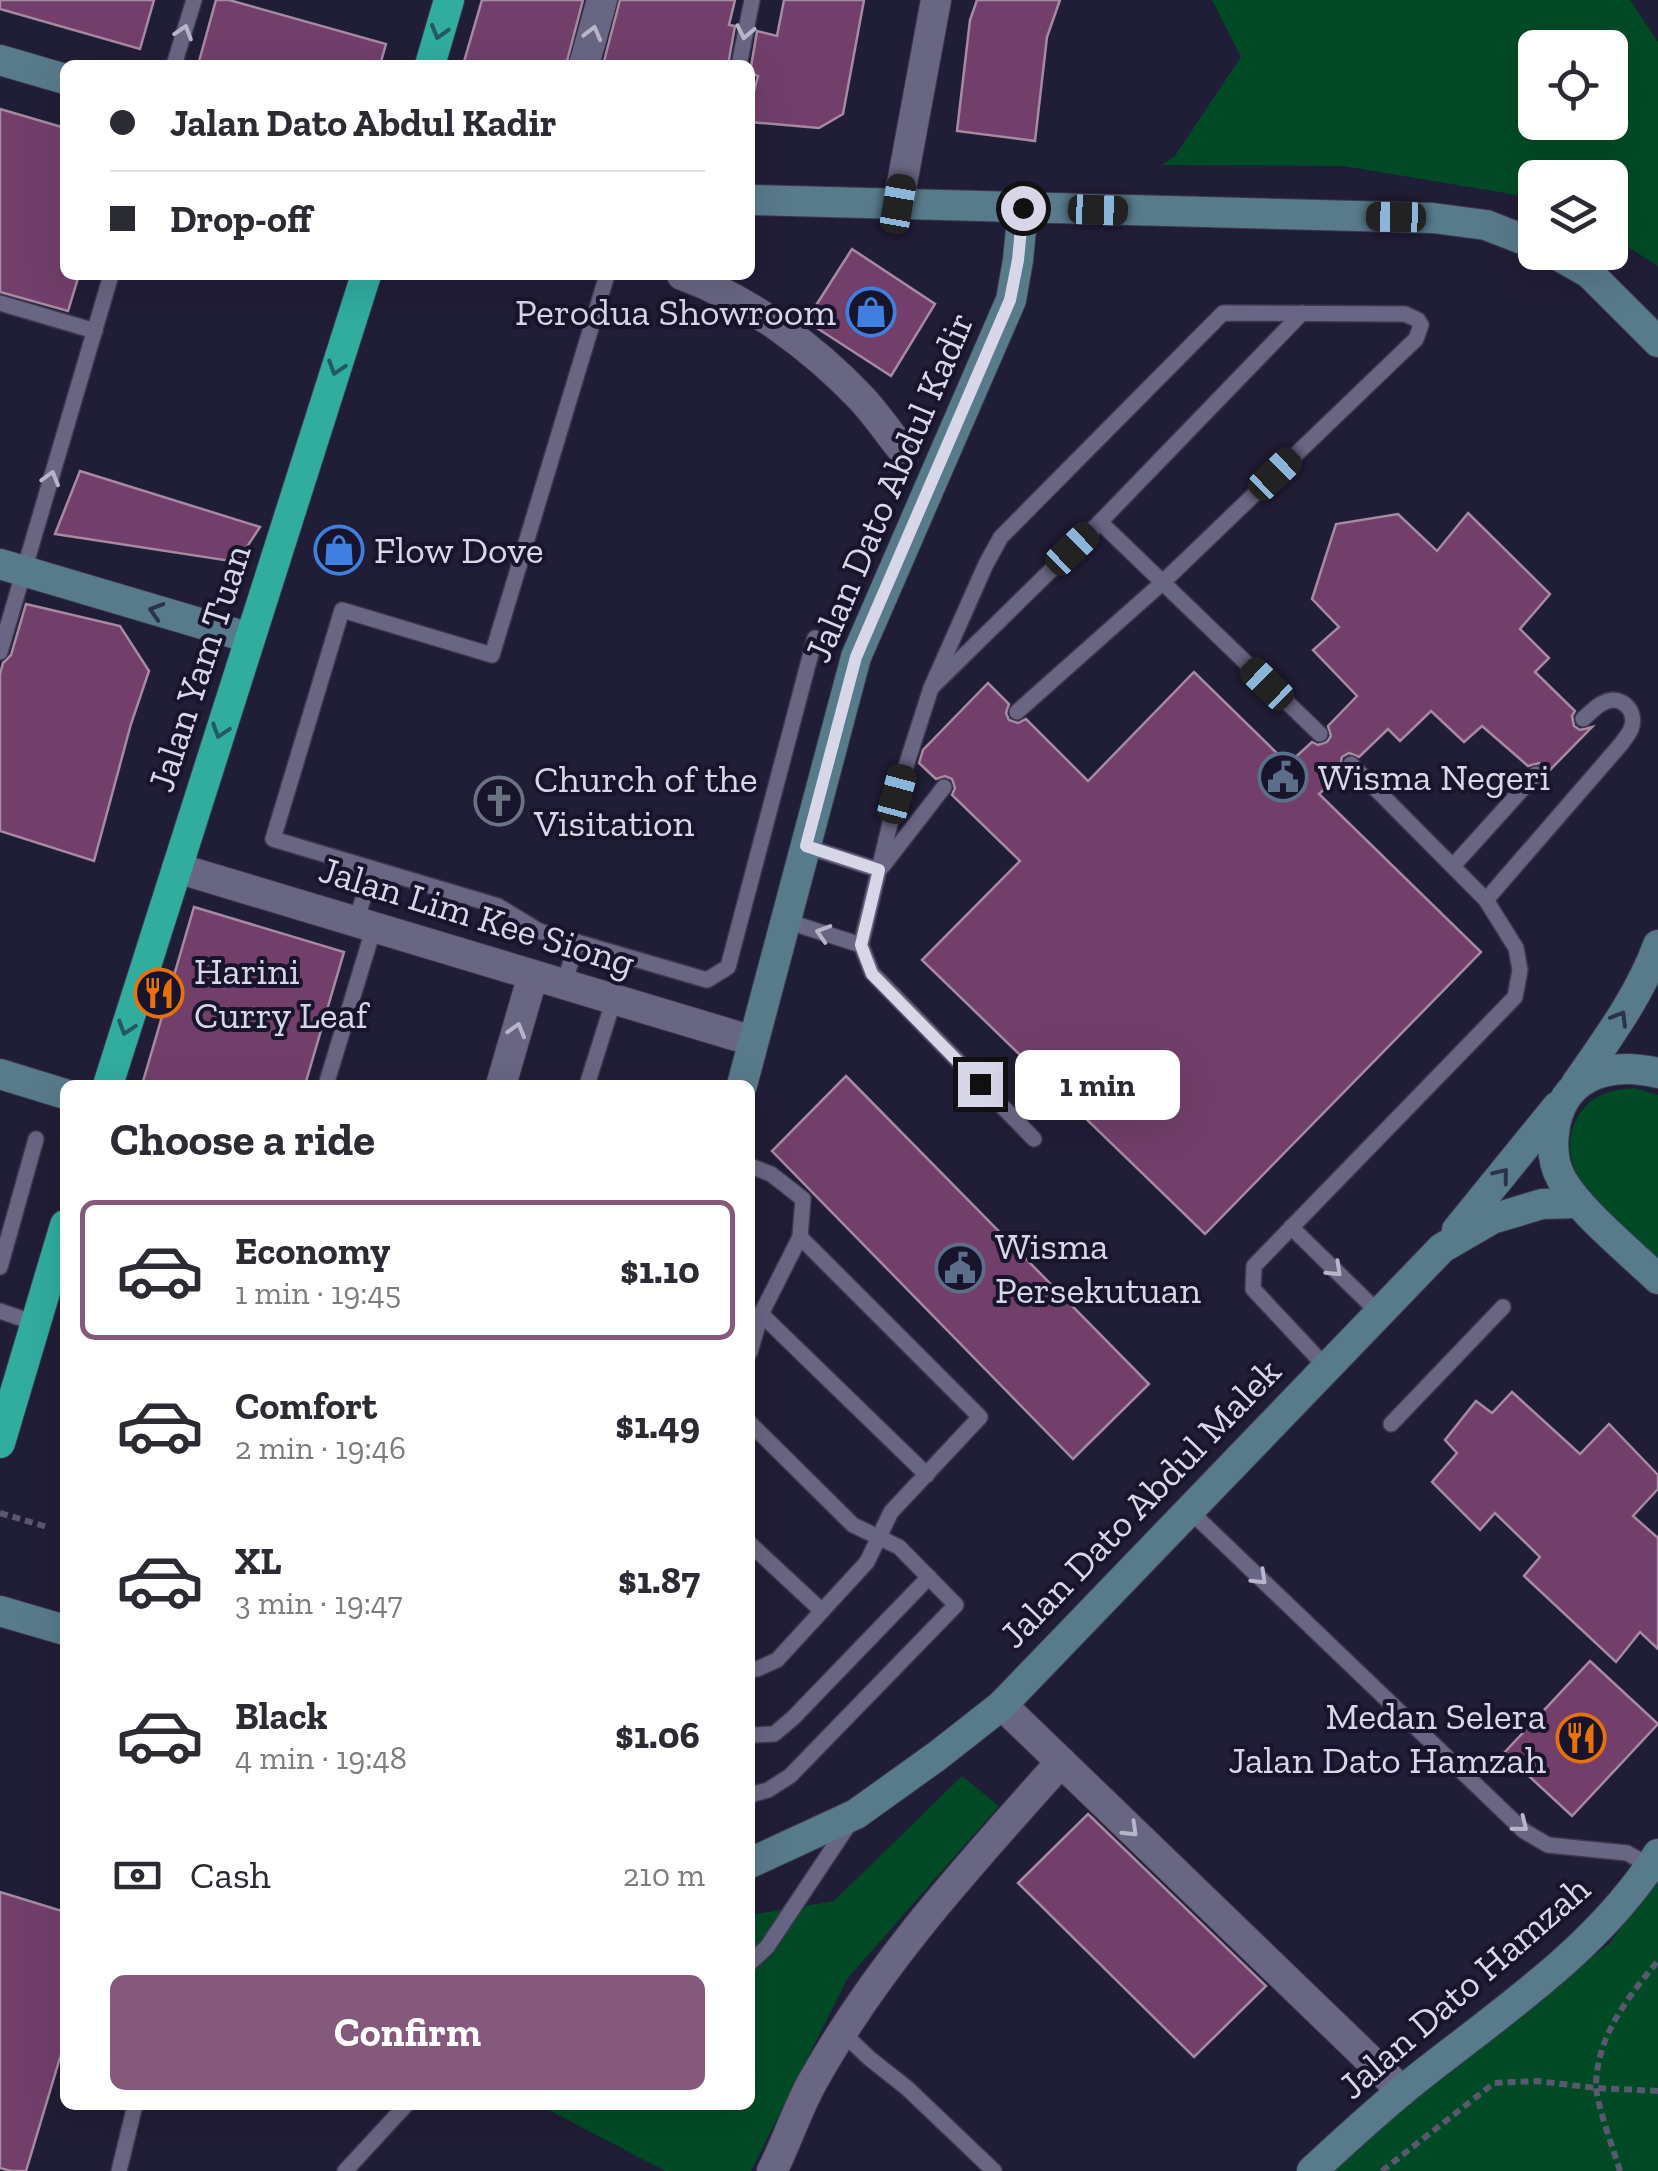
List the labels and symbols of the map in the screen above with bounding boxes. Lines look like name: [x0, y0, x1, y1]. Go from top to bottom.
one-way arrow: [430, 23, 451, 41]
one-way arrow: [581, 24, 602, 42]
one-way arrow: [736, 24, 757, 41]
one-way arrow: [172, 25, 193, 42]
car: [878, 172, 918, 236]
route start: [1001, 186, 1046, 231]
car: [1067, 194, 1129, 226]
car: [1366, 201, 1426, 233]
shop icon: Perodua Showroom: [845, 286, 897, 338]
place label: Perodua Showroom: [515, 289, 836, 335]
street label: Jalan Dato Abdul Kadir: [794, 305, 984, 669]
one-way arrow: [328, 359, 348, 376]
car: [1243, 442, 1307, 506]
one-way arrow: [39, 470, 60, 487]
car: [1040, 517, 1104, 581]
shop icon: Flow Dove: [313, 524, 365, 576]
place label: Flow Dove: [374, 527, 544, 573]
street label: Jalan Yam Tuan: [137, 538, 261, 797]
one-way arrow: [149, 602, 166, 623]
car: [1235, 652, 1299, 716]
one-way arrow: [212, 722, 232, 739]
public building icon: Wisma Negeri: [1257, 751, 1309, 803]
place label: Wisma Negeri: [1318, 754, 1550, 800]
place label: Church of the Visitation: [533, 756, 758, 846]
car: [875, 761, 919, 827]
church icon: Church of the Visitation: [473, 775, 525, 827]
street label: Jalan Lim Kee Siong: [314, 846, 640, 986]
one-way arrow: [816, 924, 833, 945]
place label: Harini Curry Leaf: [194, 948, 371, 1038]
restaurant icon: Harini Curry Leaf: [133, 967, 185, 1019]
one-way arrow: [1608, 1011, 1627, 1029]
one-way arrow: [117, 1019, 138, 1036]
one-way arrow: [505, 1022, 526, 1039]
callout: 1 min: [1015, 1049, 1180, 1119]
route end: [958, 1062, 1003, 1107]
one-way arrow: [1490, 1168, 1508, 1186]
place label: Wisma Persekutuan: [995, 1223, 1201, 1313]
public building icon: Wisma Persekutuan: [934, 1242, 986, 1294]
one-way arrow: [1323, 1258, 1341, 1276]
street label: Jalan Dato Abdul Malek: [990, 1349, 1290, 1657]
one-way arrow: [1248, 1566, 1266, 1584]
place label: Medan Selera Jalan Dato Hamzah: [1229, 1693, 1546, 1783]
restaurant icon: Medan Selera Jalan Dato Hamzah: [1555, 1712, 1607, 1764]
one-way arrow: [1509, 1814, 1527, 1831]
one-way arrow: [1120, 1818, 1138, 1836]
street label: Jalan Dato Hamzah: [1329, 1866, 1599, 2108]

